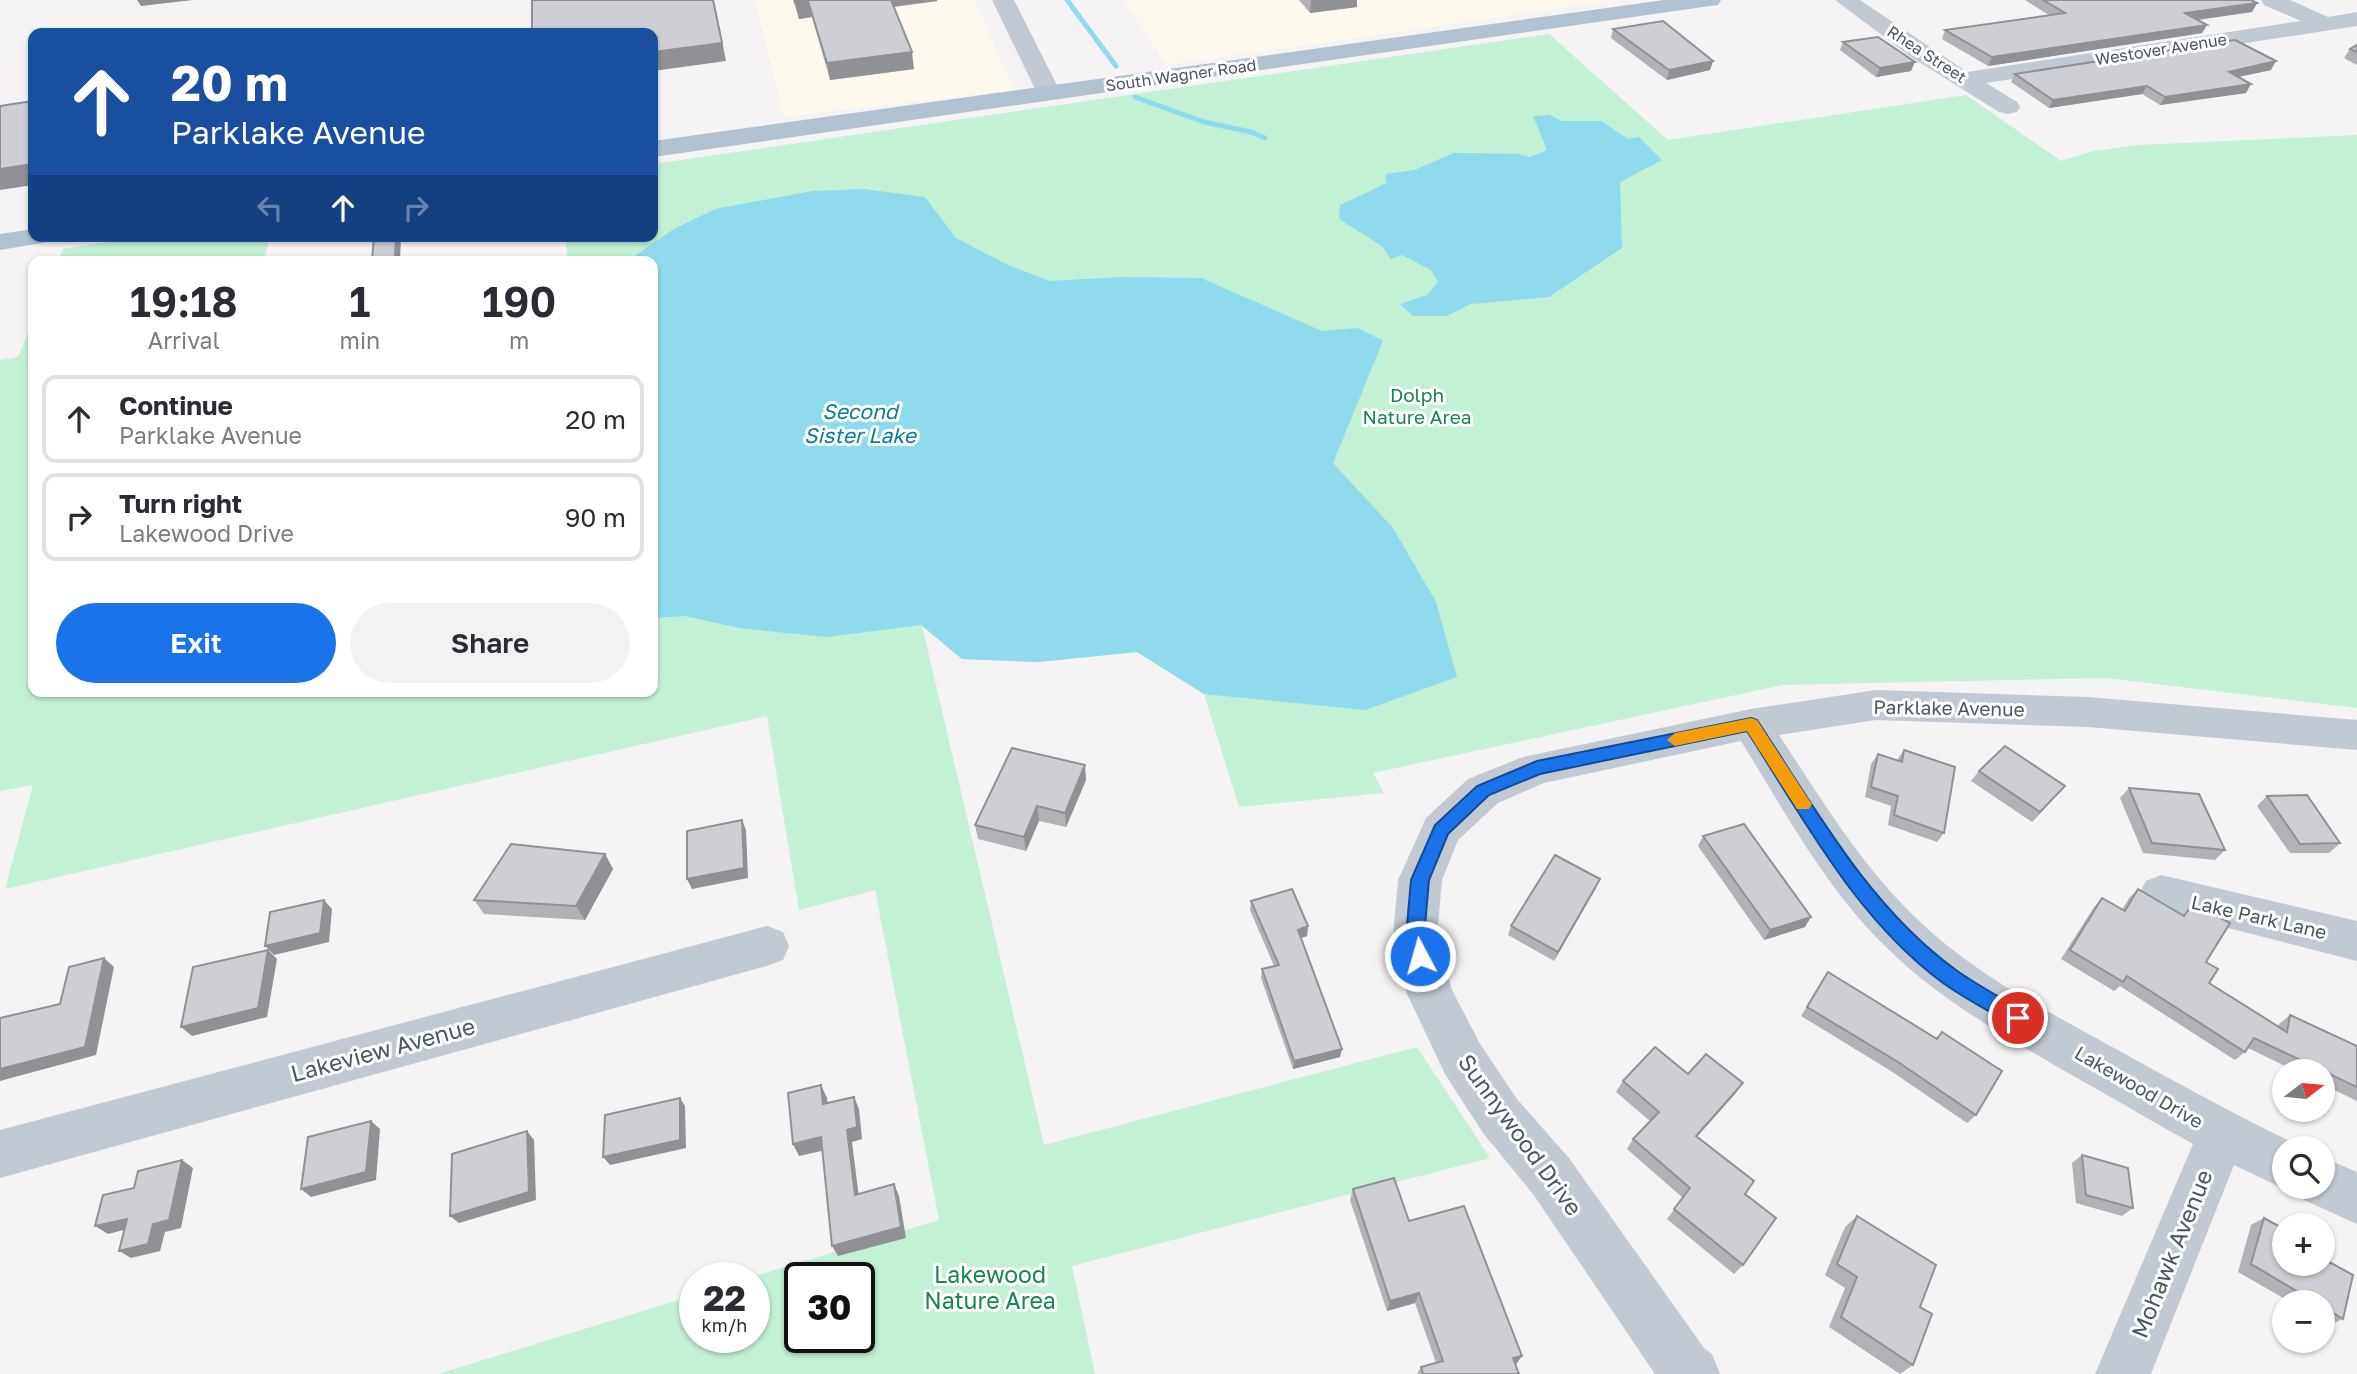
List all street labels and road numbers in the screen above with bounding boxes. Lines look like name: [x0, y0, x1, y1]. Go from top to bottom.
street label: Rhea Street: [1884, 21, 1970, 87]
street label: Westover Avenue: [2094, 29, 2228, 69]
street label: South Wagner Road: [1104, 55, 1258, 95]
street label: Parklake Avenue: [1873, 695, 2025, 720]
street label: Lake Park Lane: [2189, 890, 2329, 943]
street label: Lakeview Avenue: [288, 1011, 478, 1087]
street label: Lakewood Drive: [2071, 1040, 2208, 1133]
street label: Sunnywood Drive: [1453, 1048, 1589, 1221]
street label: Mohawk Avenue: [2125, 1165, 2218, 1342]

